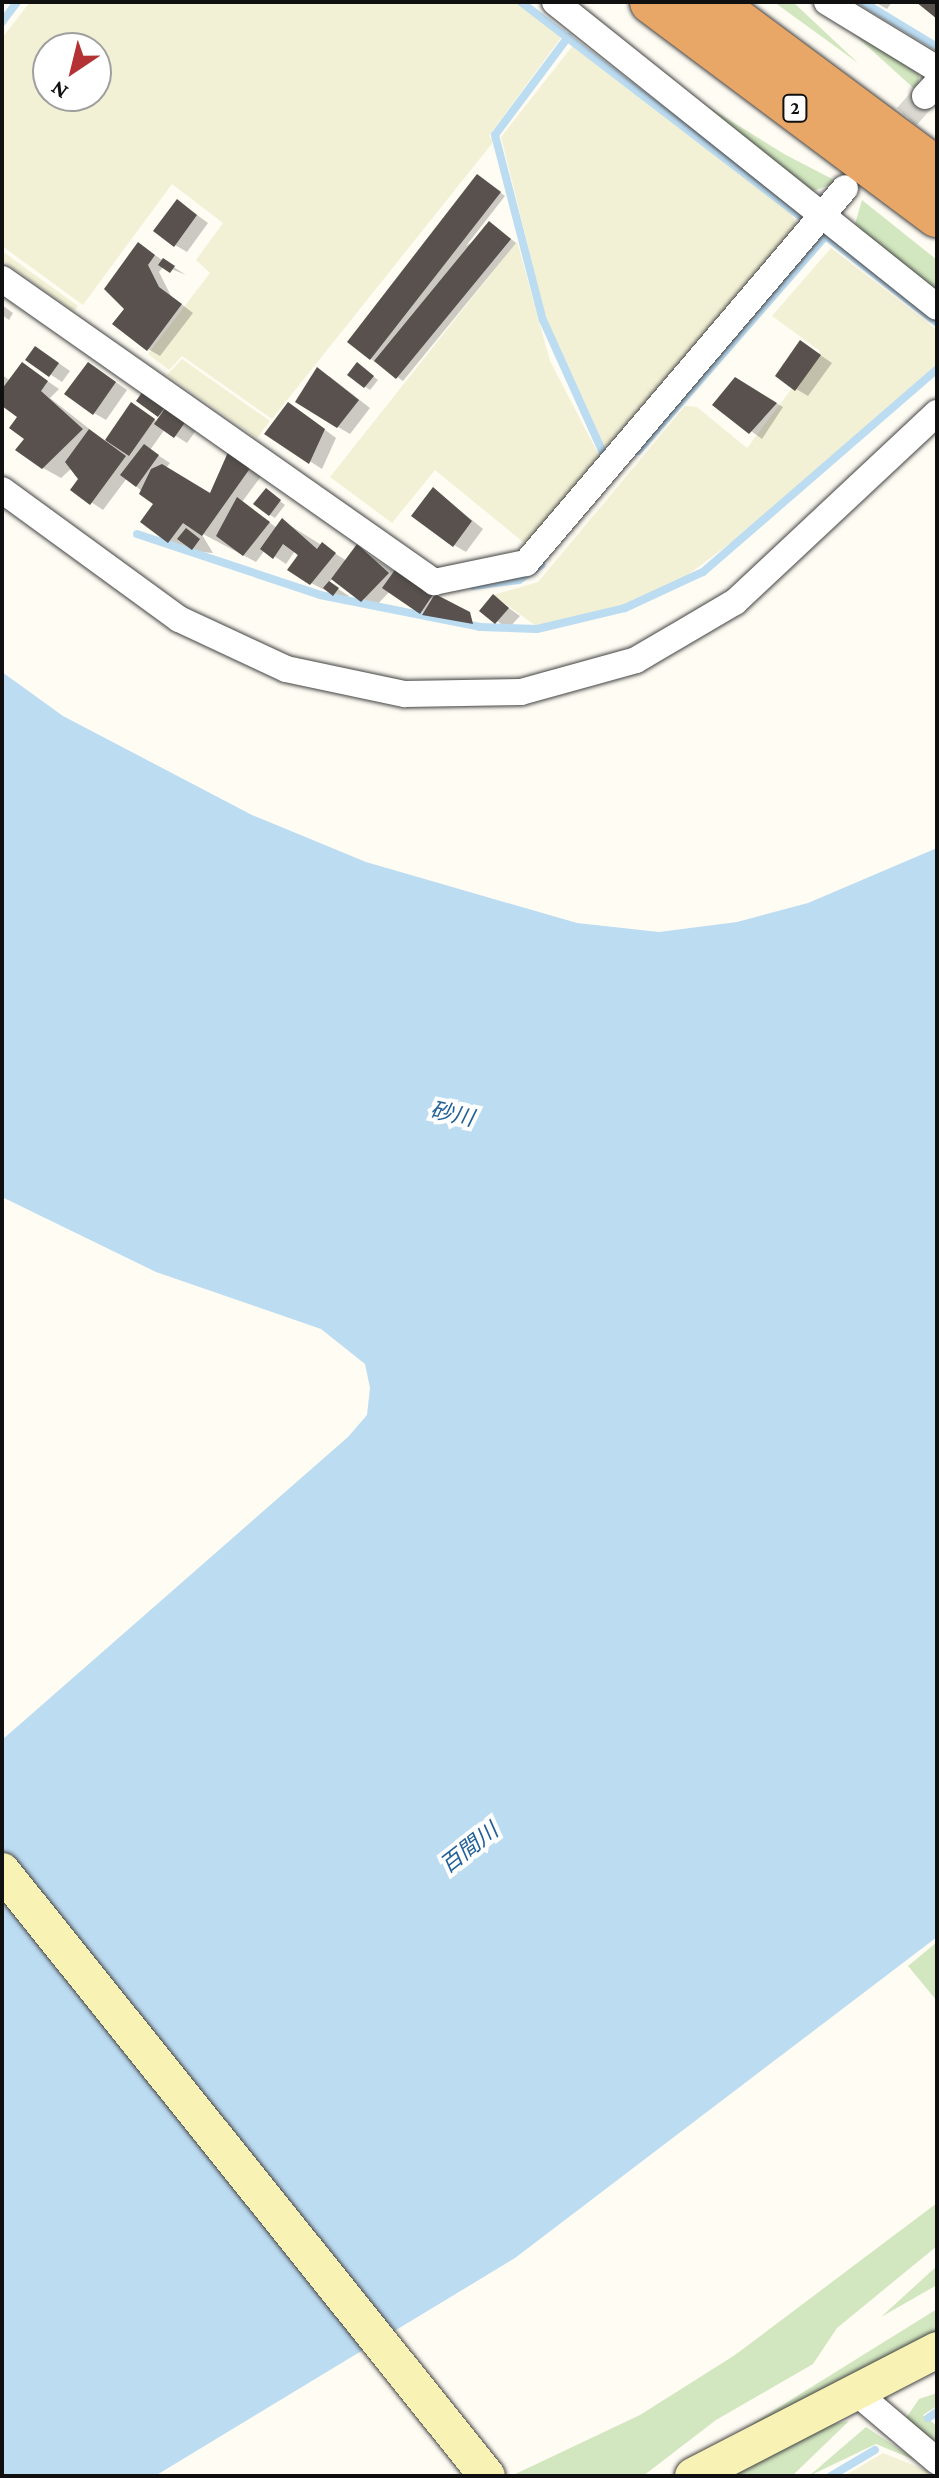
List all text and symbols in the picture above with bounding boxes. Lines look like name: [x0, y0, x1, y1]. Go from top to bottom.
north arrow: [32, 32, 112, 112]
text: N: [46, 76, 72, 105]
road number: 2: [781, 94, 809, 122]
water label: 砂川: [428, 1097, 476, 1131]
water label: 百間川: [435, 1817, 503, 1879]

